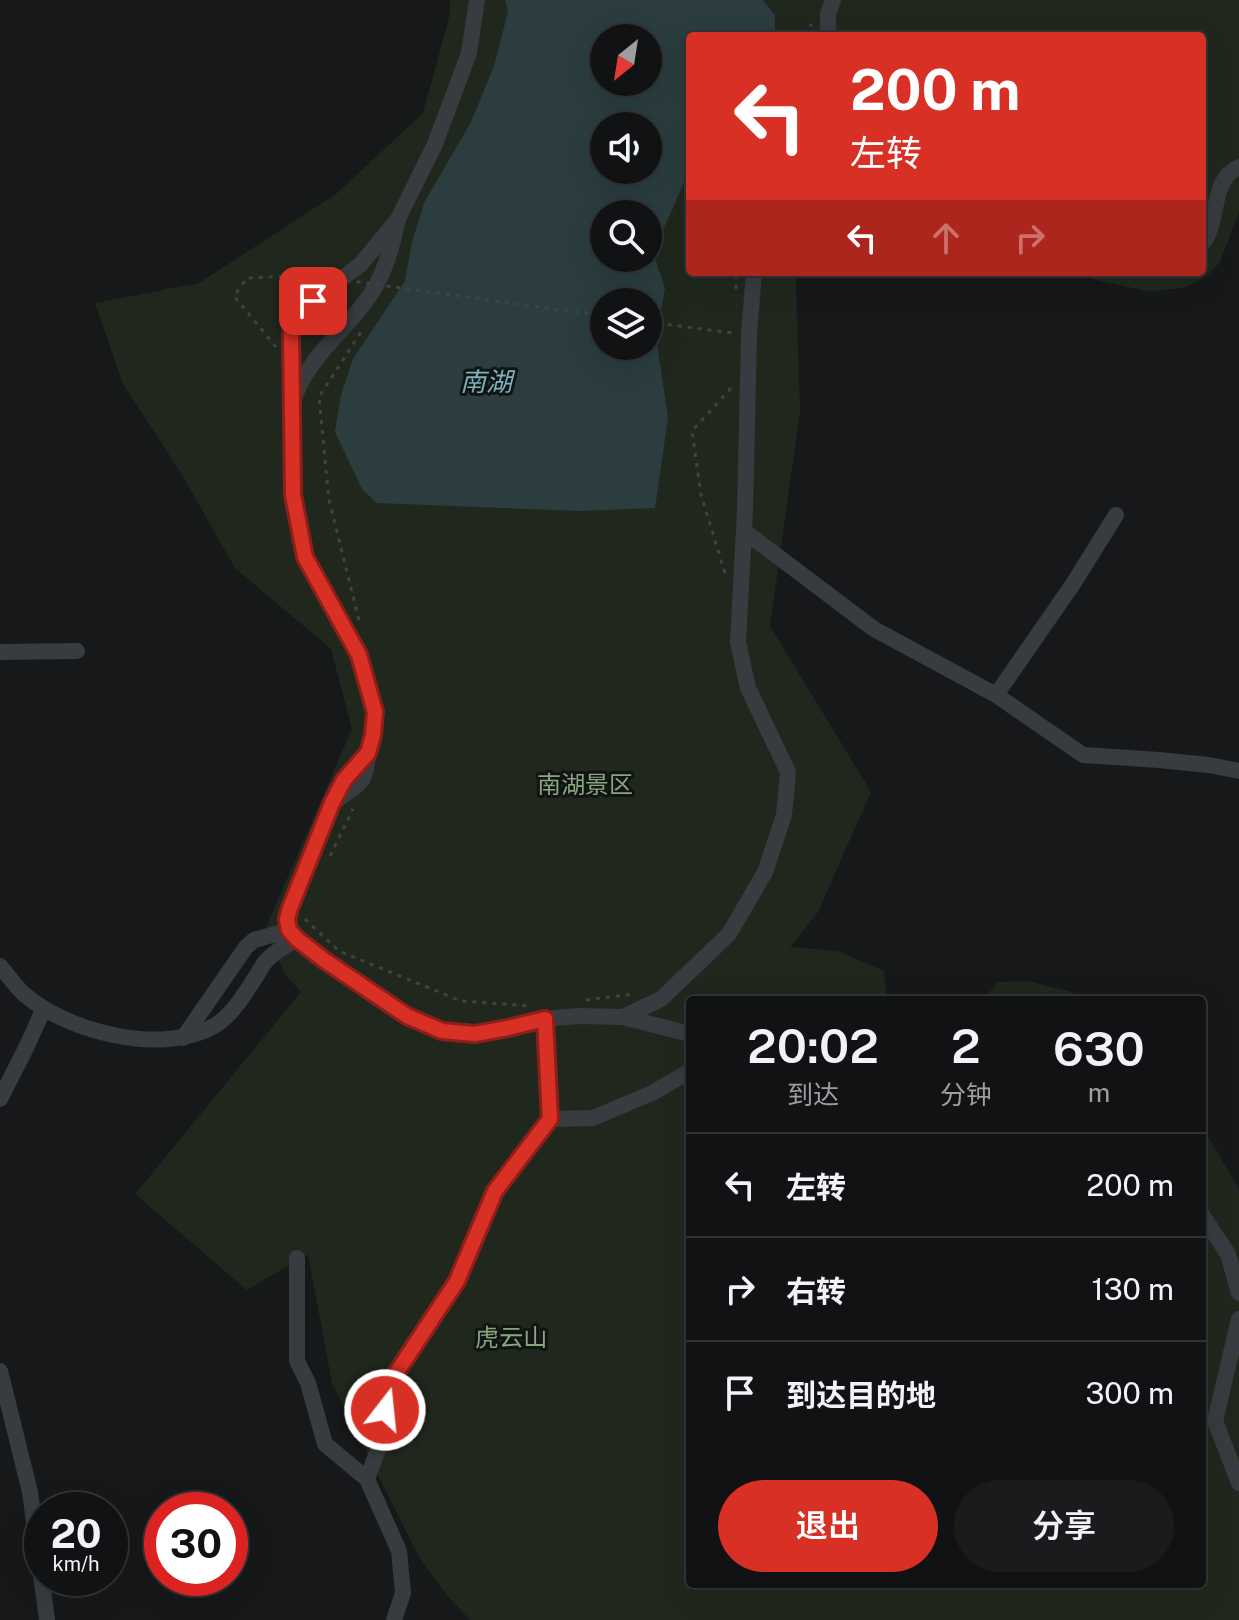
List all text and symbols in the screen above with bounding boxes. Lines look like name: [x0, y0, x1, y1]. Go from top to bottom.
north arrow: [590, 24, 662, 96]
map controls: [590, 24, 662, 360]
text: 200 m: [850, 57, 1020, 123]
icon: left: [718, 64, 822, 168]
button: sound: [590, 112, 662, 184]
text: 左转: [850, 132, 922, 174]
button: search: [590, 200, 662, 272]
icon: left: [840, 216, 884, 260]
icon: ahead: [924, 216, 968, 260]
icon: right: [1008, 216, 1052, 260]
pin: [279, 267, 347, 335]
icon: arrive: [291, 279, 335, 323]
button: layers: [590, 288, 662, 360]
water label: 南湖: [460, 366, 516, 397]
park label: 南湖景区: [537, 770, 633, 798]
text: 20:02: [747, 1017, 879, 1074]
text: 2: [951, 1017, 981, 1074]
text: 630: [1053, 1020, 1145, 1077]
text: m: [1088, 1077, 1110, 1108]
text: 到达: [787, 1079, 839, 1110]
text: 分钟: [940, 1079, 992, 1110]
icon: left: [718, 1163, 762, 1207]
text: 200 m: [1086, 1167, 1174, 1203]
text: 左转: [786, 1169, 846, 1205]
icon: right: [718, 1267, 762, 1311]
text: 130 m: [1091, 1271, 1174, 1307]
text: 右转: [786, 1273, 846, 1309]
park label: 虎云山: [475, 1323, 547, 1351]
position arrow: [343, 1368, 427, 1452]
icon: arrive: [718, 1371, 762, 1415]
text: 300 m: [1086, 1375, 1174, 1411]
text: 到达目的地: [786, 1377, 936, 1413]
button: 退出: [718, 1480, 938, 1572]
button: 分享: [954, 1480, 1174, 1572]
speed limit sign: 30: [144, 1492, 248, 1596]
text: 20: [50, 1510, 102, 1557]
text: km/h: [52, 1552, 100, 1576]

